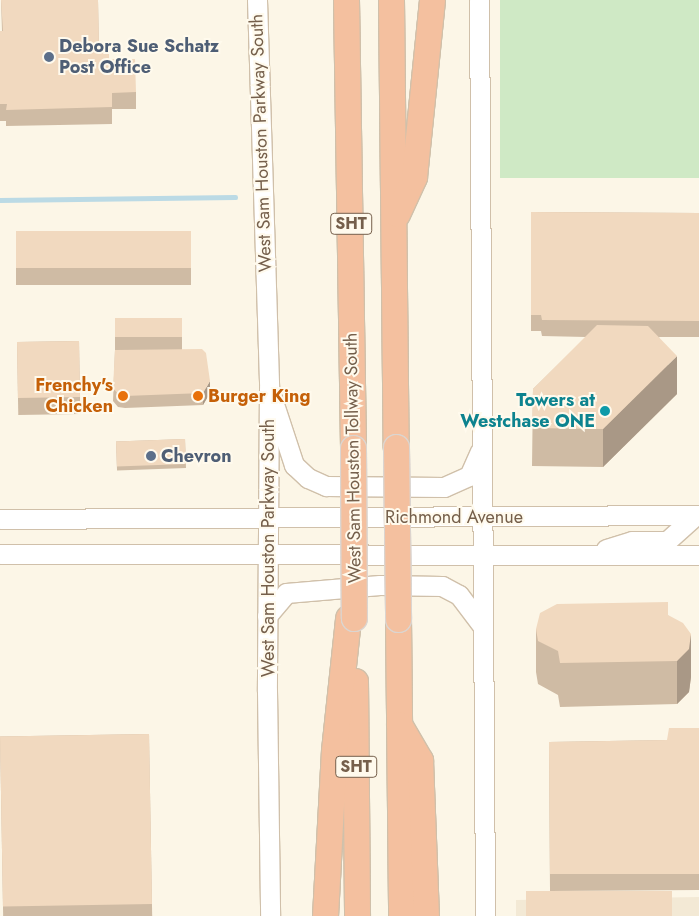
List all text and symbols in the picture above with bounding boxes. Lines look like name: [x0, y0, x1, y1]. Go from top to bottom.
street label: West Sam Houston Parkway South: [246, 14, 276, 272]
place label: Debora Sue Schatz Post Office: [59, 36, 219, 78]
marker: Debora Sue Schatz Post Office: [43, 51, 55, 63]
road number: SHT: [330, 210, 372, 238]
street label: West Sam Houston Tollway South: [340, 332, 366, 584]
place label: Frenchy's Chicken: [35, 375, 113, 418]
place label: Burger King: [208, 385, 310, 407]
marker: Frenchy's Chicken: [117, 390, 129, 402]
marker: Burger King: [192, 390, 204, 402]
place label: Towers at Westchase ONE: [460, 390, 595, 432]
marker: Towers at Westchase ONE: [599, 405, 611, 417]
street label: West Sam Houston Parkway South: [257, 419, 279, 677]
place label: Chevron: [161, 445, 231, 467]
marker: Chevron: [145, 450, 157, 462]
street label: Richmond Avenue: [385, 506, 523, 528]
road number: SHT: [335, 754, 377, 780]

